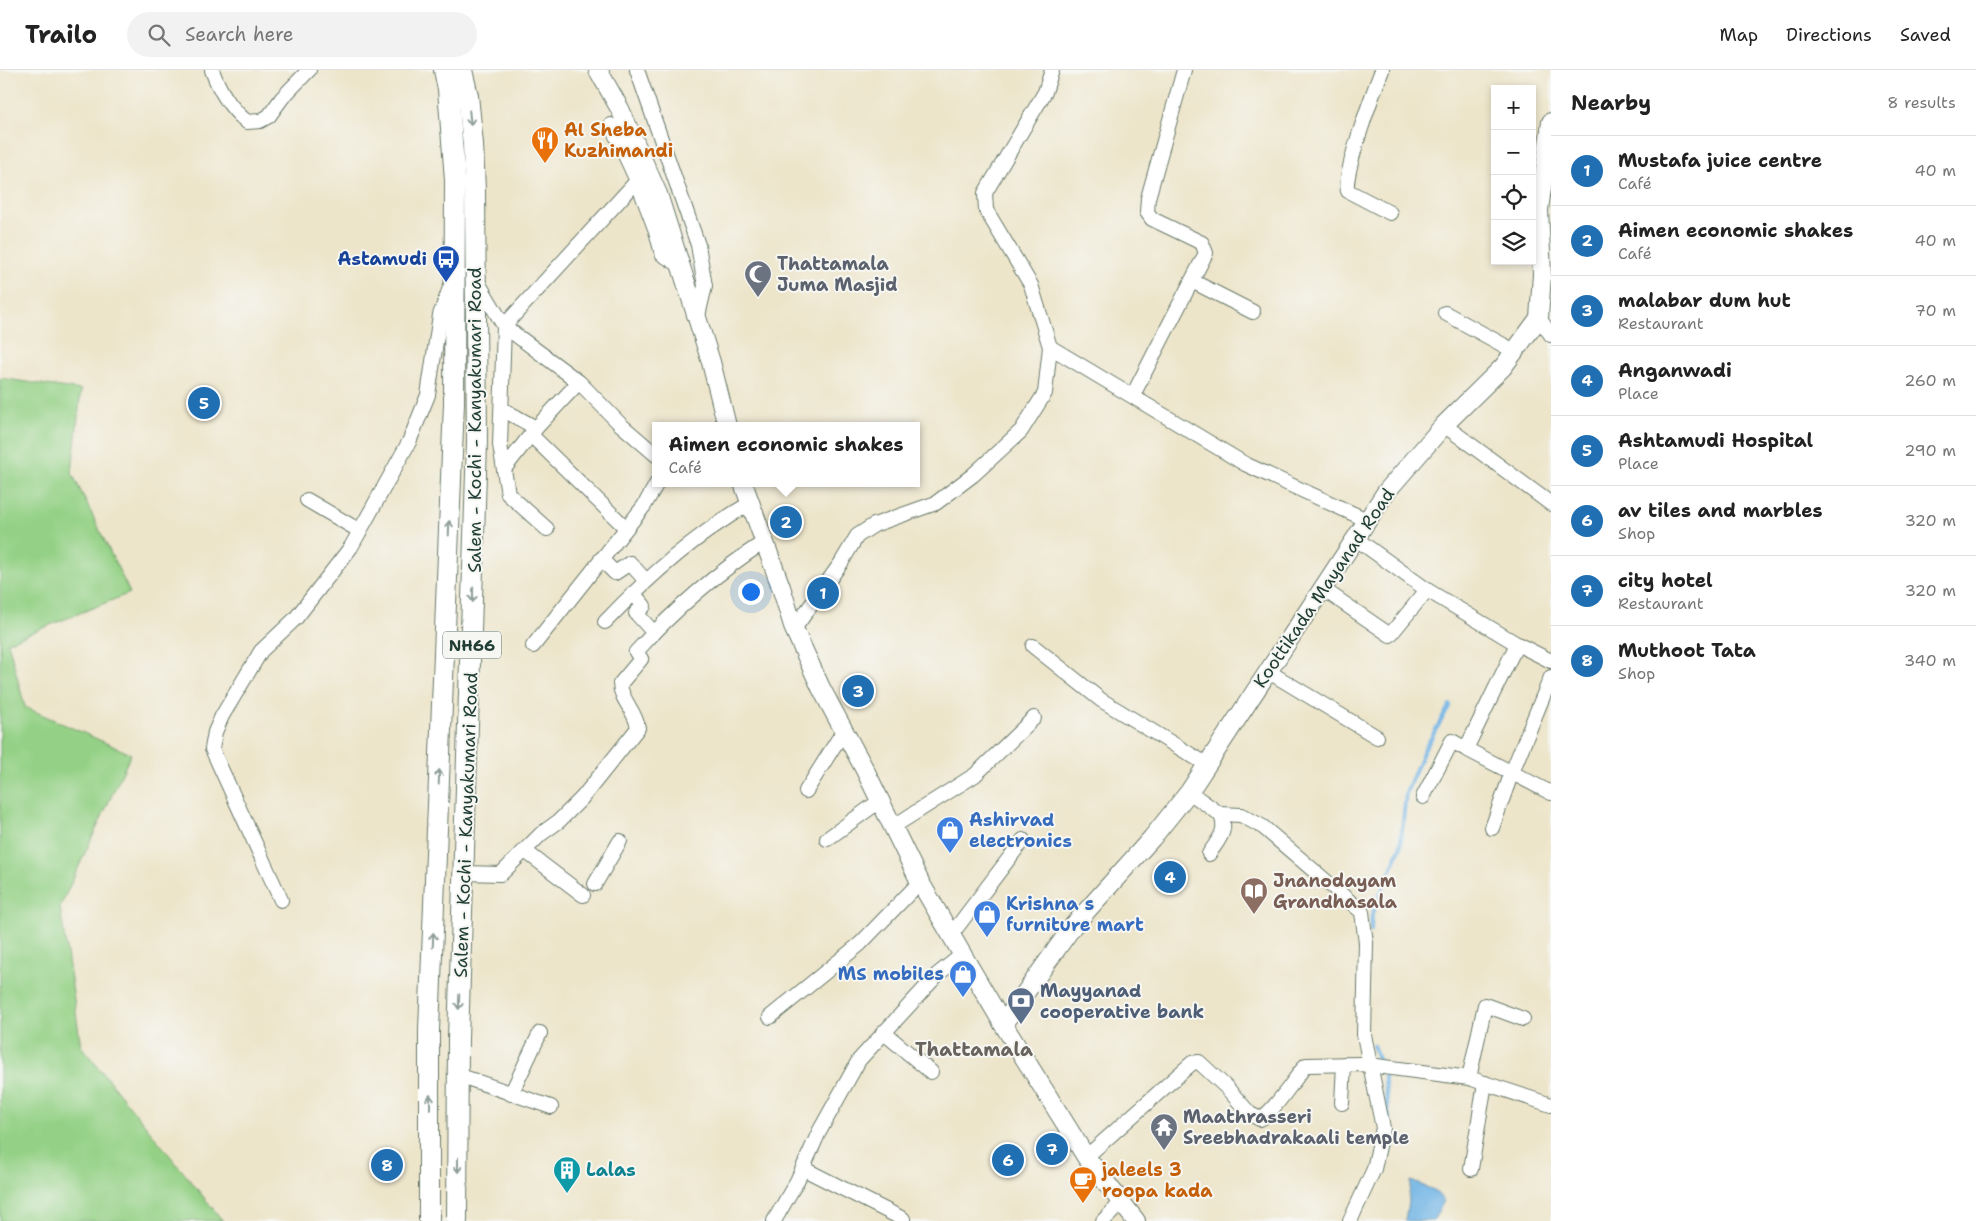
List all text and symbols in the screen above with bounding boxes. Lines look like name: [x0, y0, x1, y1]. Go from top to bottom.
search box: [127, 12, 477, 57]
text: Trailo: [25, 19, 97, 51]
icon: search: [145, 21, 173, 49]
text: Search here: [185, 22, 294, 47]
text: Map: [1720, 23, 1758, 47]
text: Directions: [1786, 23, 1872, 47]
text: Saved: [1900, 23, 1951, 47]
map controls: [1491, 85, 1536, 265]
button: +: [1491, 85, 1536, 130]
text: Nearby: [1571, 89, 1651, 117]
text: 8 results: [1887, 92, 1956, 113]
one-way arrow: [465, 110, 475, 126]
place label: Al Sheba Kuzhimandi: [564, 118, 673, 163]
restaurant icon: Al Sheba Kuzhimandi: [530, 125, 560, 164]
button: −: [1491, 130, 1536, 175]
text: Mustafa juice centre: [1618, 148, 1822, 173]
text: 1: [1583, 160, 1591, 181]
text: 40 m: [1914, 160, 1956, 181]
text: Café: [1618, 173, 1652, 194]
button: locate: [1491, 175, 1536, 220]
text: Aimen economic shakes: [1618, 218, 1853, 243]
button: layers: [1491, 220, 1536, 265]
text: 2: [1581, 230, 1593, 251]
text: 40 m: [1914, 230, 1956, 251]
text: Café: [1618, 243, 1652, 264]
bus stop icon: Astamudi: [431, 244, 461, 283]
place label: Astamudi: [337, 247, 427, 271]
place label: Thattamala Juma Masjid: [777, 252, 898, 297]
mosque icon: Thattamala Juma Masjid: [743, 259, 773, 298]
street label: Salem - Kochi - Kanyakumari Road: [463, 267, 487, 573]
text: malabar dum hut: [1618, 288, 1791, 313]
text: 3: [1581, 300, 1593, 321]
text: 70 m: [1915, 300, 1956, 321]
text: Restaurant: [1618, 313, 1704, 334]
text: Anganwadi: [1618, 358, 1732, 383]
text: 4: [1581, 370, 1593, 391]
text: 260 m: [1904, 370, 1956, 391]
text: Place: [1618, 383, 1659, 404]
pin: 5: [188, 384, 220, 422]
popup: [652, 422, 920, 487]
text: Ashtamudi Hospital: [1618, 428, 1813, 453]
text: Aimen economic shakes: [668, 432, 904, 457]
text: 5: [1582, 440, 1592, 461]
text: 290 m: [1904, 440, 1956, 461]
text: Place: [1618, 453, 1659, 474]
text: Café: [668, 457, 702, 478]
street label: Koottikada Mayanad Road: [1248, 483, 1400, 693]
text: av tiles and marbles: [1618, 498, 1823, 523]
pin: 2: [770, 503, 802, 541]
text: 6: [1581, 510, 1593, 531]
text: 320 m: [1905, 510, 1956, 531]
one-way arrow: [444, 520, 454, 536]
text: Shop: [1618, 523, 1655, 544]
text: city hotel: [1618, 568, 1713, 593]
pin: 1: [807, 574, 839, 612]
your location: [738, 579, 764, 605]
text: 7: [1581, 580, 1593, 601]
text: 320 m: [1905, 580, 1956, 601]
one-way arrow: [468, 586, 478, 603]
text: Restaurant: [1618, 593, 1704, 614]
road number: NH66: [443, 632, 501, 658]
text: Muthoot Tata: [1618, 638, 1756, 663]
text: 8: [1581, 650, 1593, 671]
text: 340 m: [1904, 650, 1956, 671]
text: Shop: [1618, 663, 1655, 684]
street label: Salem - Kochi - Kanyakumari Road: [449, 672, 483, 978]
pin: 3: [842, 672, 874, 710]
one-way arrow: [434, 770, 444, 786]
place label: Ashirvad electronics: [969, 808, 1072, 853]
shop icon: Ashirvad electronics: [935, 815, 965, 854]
pin: 4: [1154, 858, 1186, 896]
place label: Jnanodayam Grandhasala: [1273, 869, 1398, 914]
library icon: Jnanodayam Grandhasala: [1239, 876, 1269, 915]
place label: Krishna s furniture mart: [1006, 892, 1144, 937]
shop icon: Krishna s furniture mart: [972, 899, 1002, 938]
one-way arrow: [428, 932, 438, 948]
shop icon: MS mobiles: [948, 959, 978, 998]
place label: MS mobiles: [838, 962, 944, 986]
place label: Mayyanad cooperative bank: [1040, 979, 1204, 1024]
bank icon: Mayyanad cooperative bank: [1006, 986, 1036, 1025]
one-way arrow: [454, 994, 464, 1010]
district label: Thattamala: [915, 1037, 1033, 1062]
one-way arrow: [425, 1095, 435, 1111]
place label: Maathrasseri Sreebhadrakaali temple: [1183, 1105, 1410, 1150]
temple icon: Maathrasseri Sreebhadrakaali temple: [1149, 1112, 1179, 1151]
pin: 7: [1036, 1130, 1068, 1168]
pin: 6: [992, 1141, 1024, 1179]
pin: 8: [371, 1146, 403, 1184]
building icon: Lalas: [552, 1155, 582, 1194]
one-way arrow: [453, 1156, 463, 1173]
place label: Lalas: [586, 1158, 636, 1182]
place label: jaleels 3 roopa kada: [1101, 1158, 1213, 1203]
cafe icon: jaleels 3 roopa kada: [1068, 1165, 1098, 1204]

